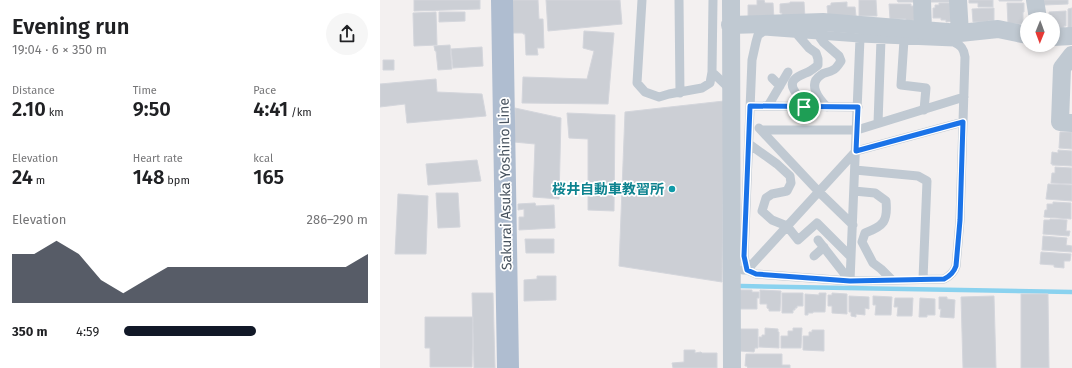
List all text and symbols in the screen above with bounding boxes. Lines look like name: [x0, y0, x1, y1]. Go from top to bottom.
north arrow: [1020, 12, 1060, 52]
map controls: [1020, 12, 1060, 52]
text: Evening run: [12, 13, 129, 40]
button: share: [326, 13, 368, 55]
text: 19:04 · 6 × 350 m: [12, 42, 107, 57]
text: Distance: [12, 84, 55, 97]
text: Time: [133, 84, 157, 97]
text: Pace: [253, 84, 276, 97]
pin: [787, 90, 821, 124]
icon: arrive: [793, 96, 815, 118]
text: 2.10: [12, 97, 46, 121]
text: 9:50: [133, 97, 171, 121]
text: 4:41: [253, 97, 288, 121]
street label: Sakurai Asuka Yoshino Line: [495, 98, 516, 270]
text: km: [46, 106, 64, 119]
text: /km: [288, 106, 312, 119]
text: Elevation: [12, 152, 58, 165]
text: Heart rate: [133, 152, 183, 165]
text: kcal: [253, 152, 273, 165]
text: 24: [12, 165, 33, 189]
text: 148: [133, 165, 164, 189]
text: 165: [253, 165, 284, 189]
text: m: [33, 174, 45, 187]
text: bpm: [164, 174, 190, 187]
place label: 桜井自動車教習所: [552, 181, 664, 198]
marker: 桜井自動車教習所: [667, 184, 677, 194]
text: Elevation: [12, 212, 66, 227]
text: 286–290 m: [307, 212, 368, 227]
text: 350 m: [12, 324, 47, 339]
text: 4:59: [76, 324, 99, 339]

